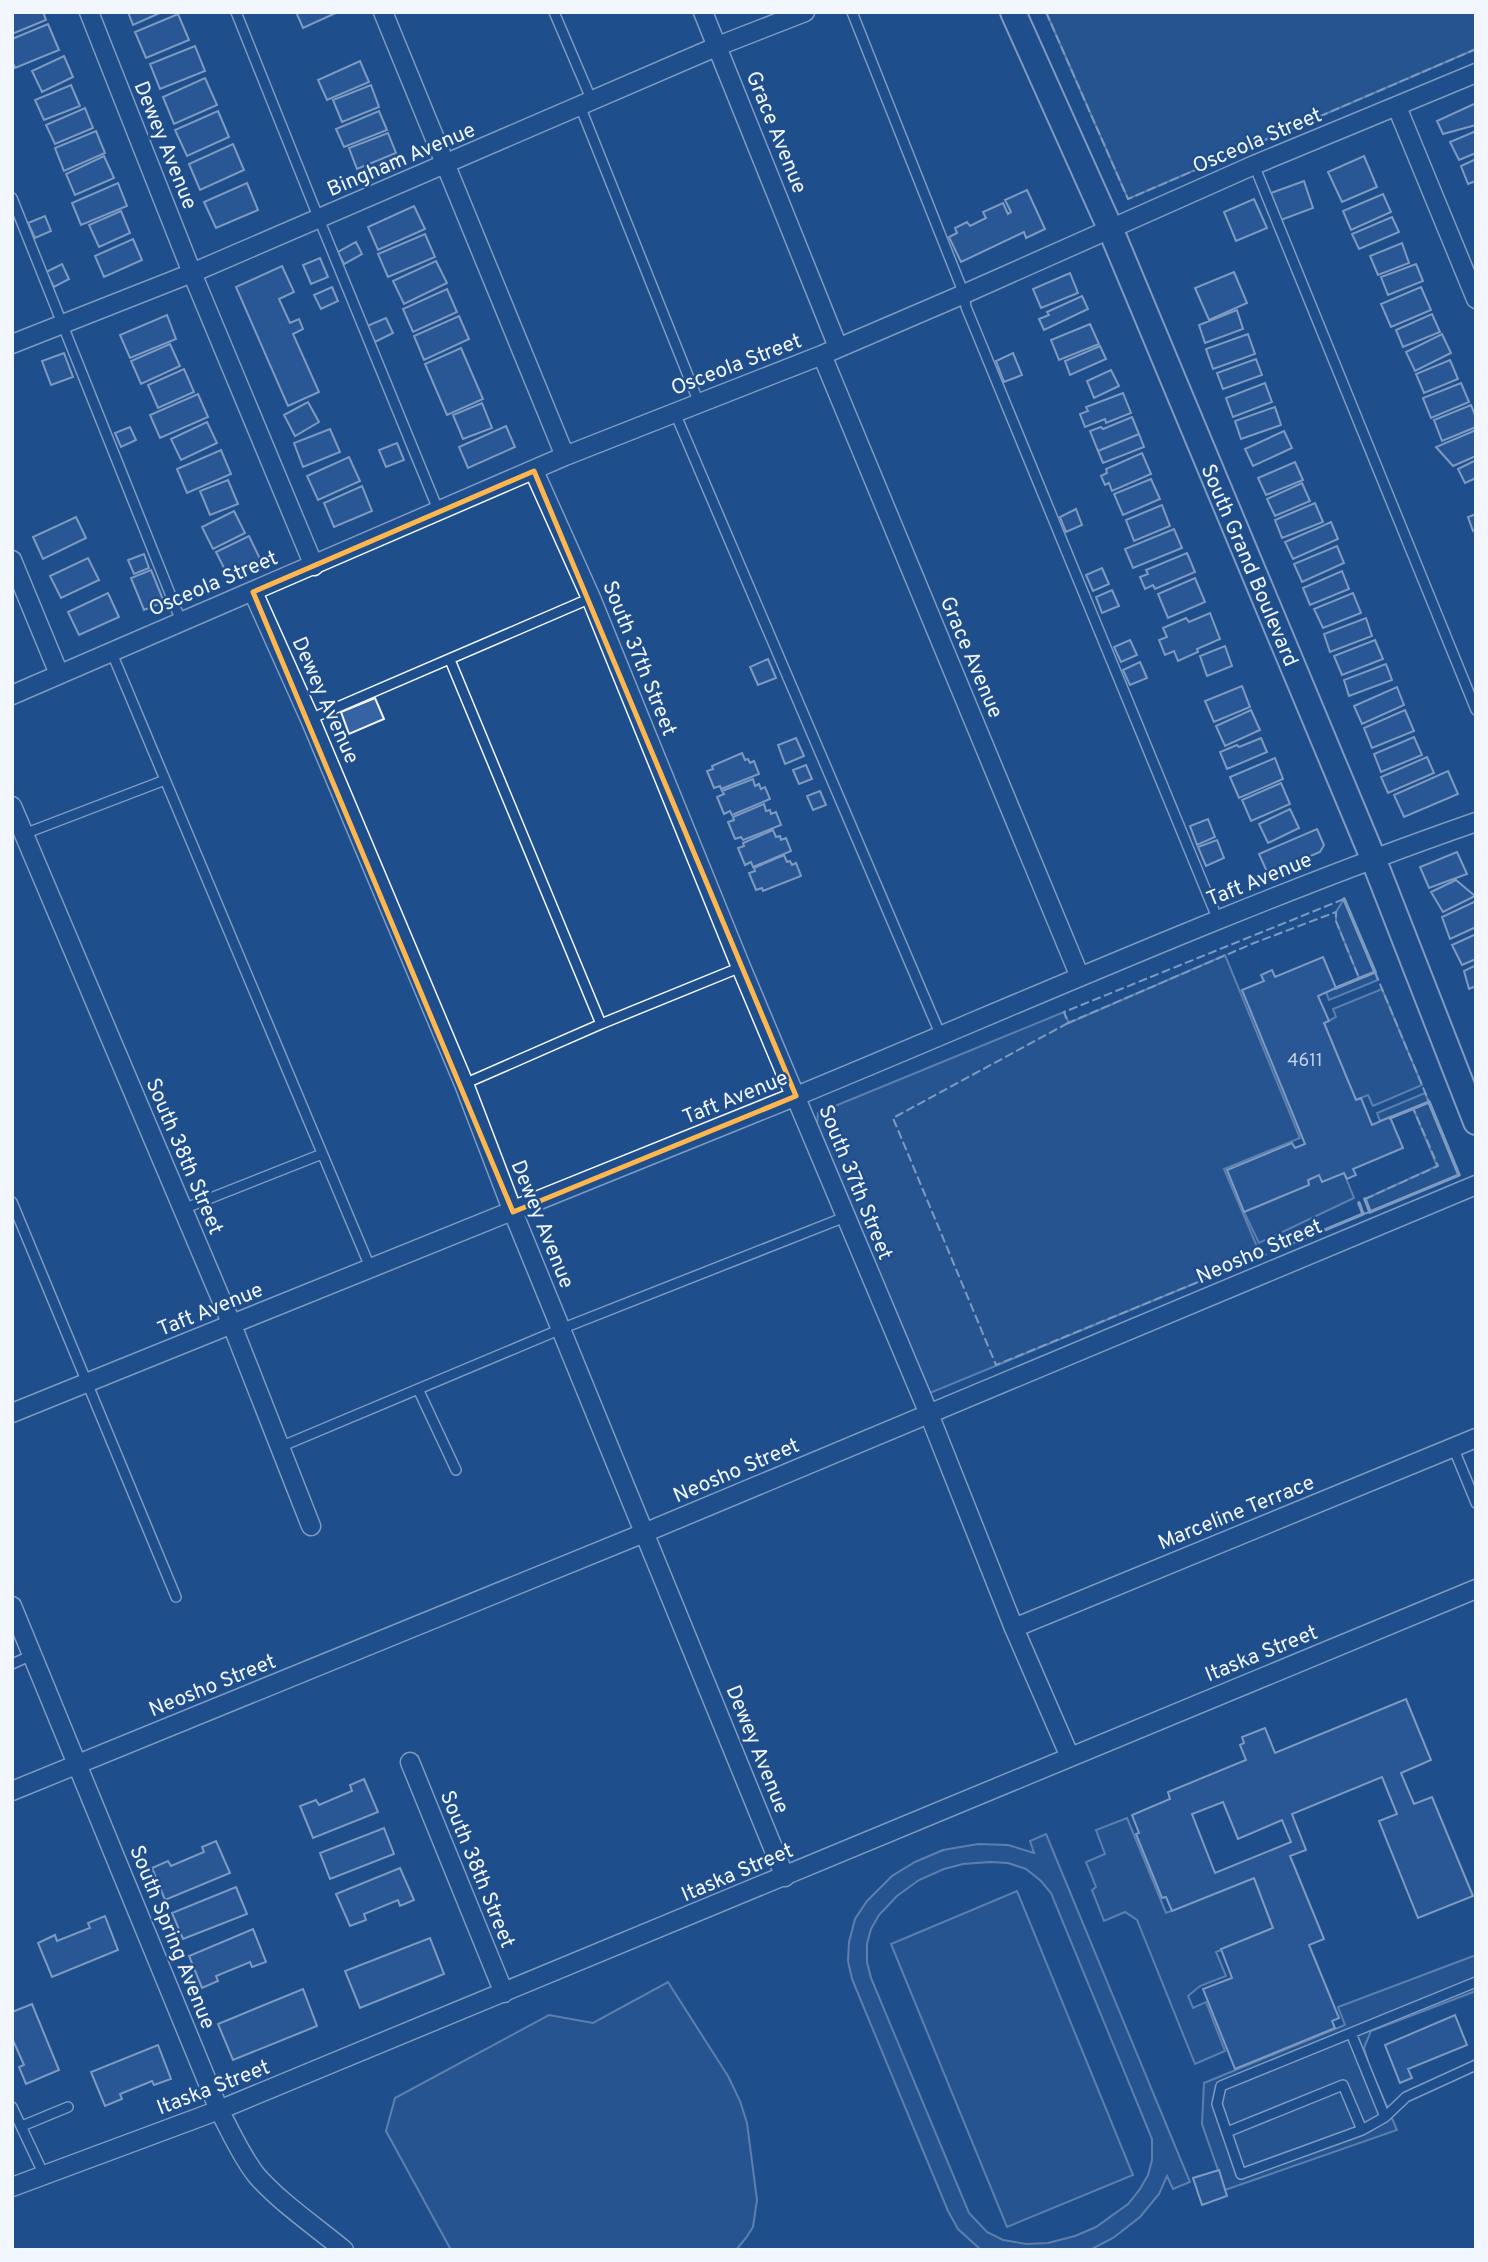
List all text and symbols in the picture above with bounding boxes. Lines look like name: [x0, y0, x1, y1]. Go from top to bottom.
street label: Grace Avenue: [739, 67, 812, 198]
street label: Dewey Avenue: [127, 77, 203, 214]
street label: Osceola Street: [1189, 102, 1326, 181]
street label: Bingham Avenue: [323, 117, 480, 204]
street label: Osceola Street: [667, 328, 806, 403]
street label: South Grand Boulevard: [1194, 460, 1304, 671]
street label: Osceola Street: [145, 545, 282, 624]
street label: South 37th Street: [595, 577, 682, 740]
street label: Grace Avenue: [933, 593, 1008, 723]
street label: Dewey Avenue: [285, 633, 365, 768]
street label: Taft Avenue: [1203, 847, 1316, 914]
house number: 4611: [1287, 1050, 1323, 1073]
street label: Taft Avenue: [679, 1065, 792, 1132]
street label: South 38th Street: [139, 1074, 229, 1239]
street label: South 37th Street: [811, 1101, 898, 1264]
street label: Dewey Avenue: [504, 1156, 580, 1293]
street label: Neosho Street: [1192, 1214, 1327, 1291]
street label: Taft Avenue: [154, 1277, 267, 1344]
street label: Neosho Street: [669, 1433, 804, 1510]
street label: Marceline Terrace: [1154, 1470, 1319, 1557]
street label: Itaska Street: [1201, 1620, 1322, 1689]
street label: Neosho Street: [145, 1649, 280, 1724]
street label: Dewey Avenue: [719, 1681, 795, 1818]
street label: South 38th Street: [433, 1787, 520, 1952]
street label: Itaska Street: [678, 1838, 798, 1909]
street label: South Spring Avenue: [122, 1842, 221, 2033]
street label: Itaska Street: [153, 2054, 274, 2122]

